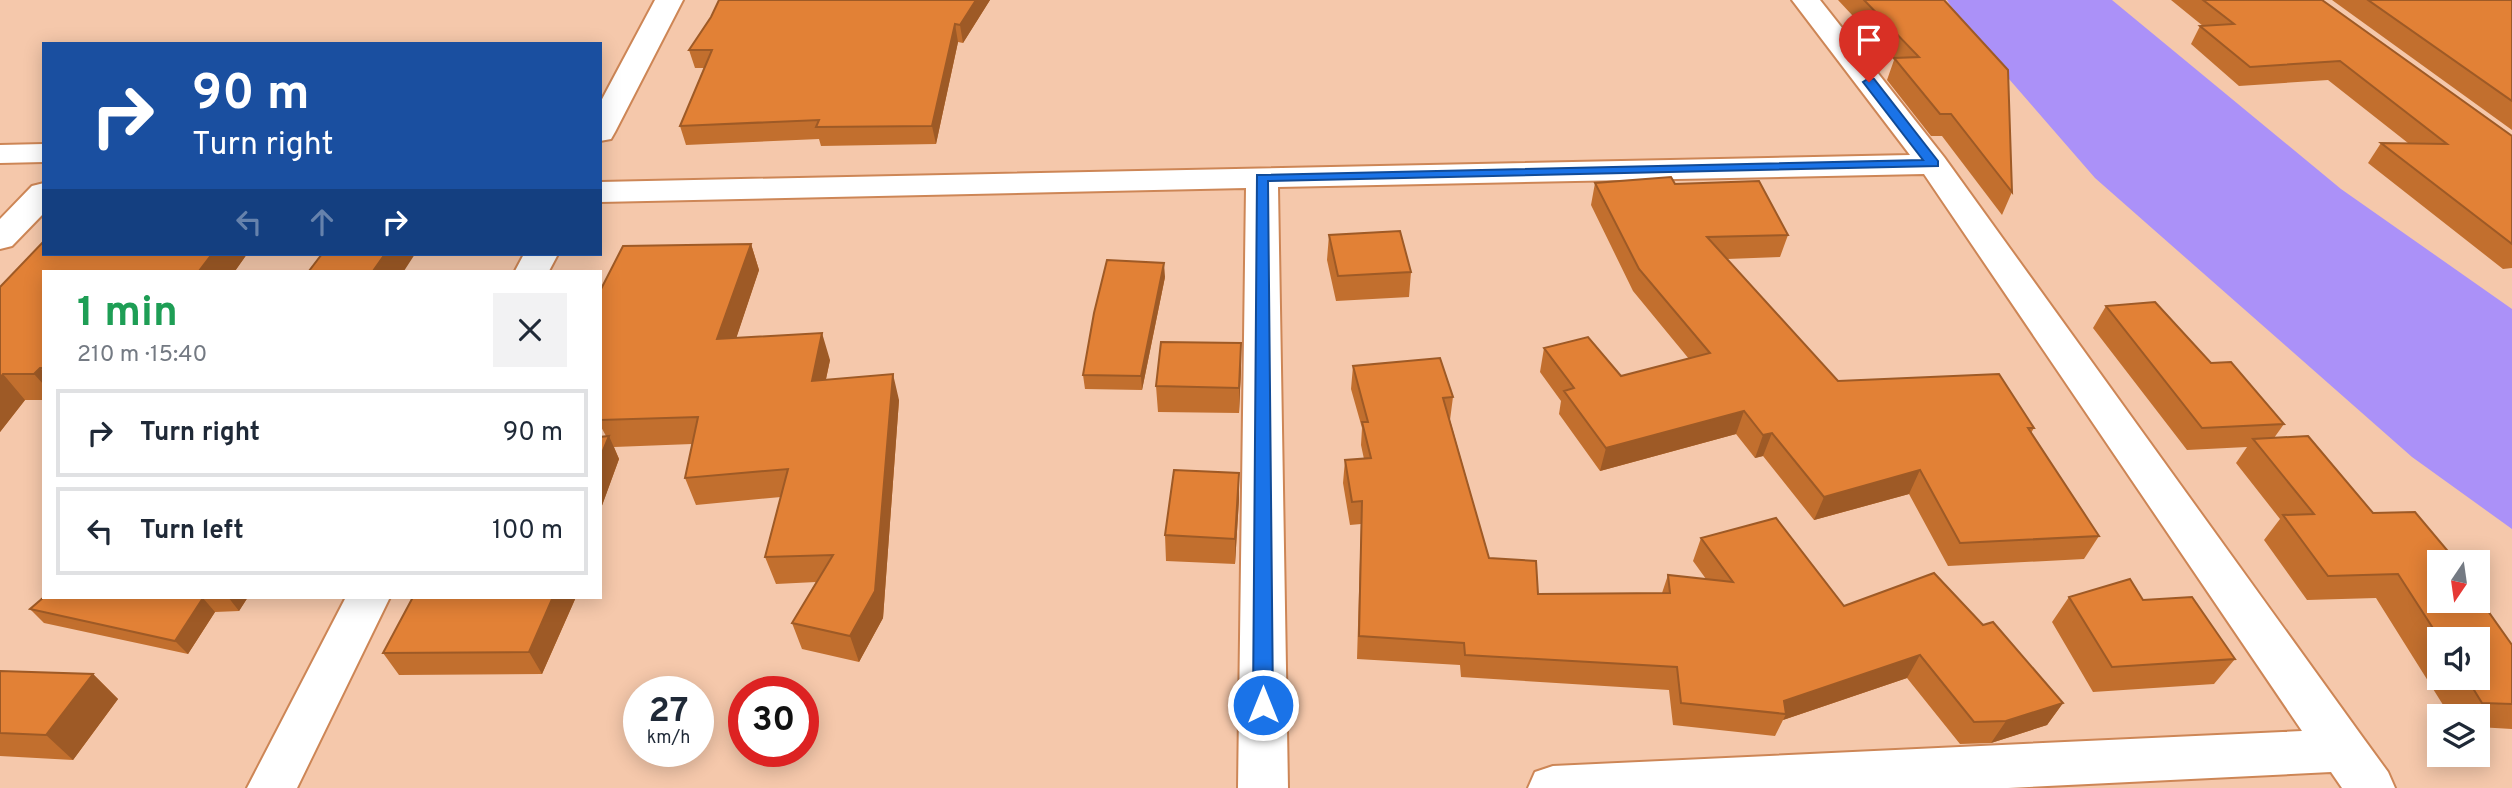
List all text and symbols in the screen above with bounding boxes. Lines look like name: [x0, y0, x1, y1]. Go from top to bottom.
pin: [1839, 10, 1899, 82]
icon: arrive: [1850, 21, 1888, 59]
text: 90 m: [192, 65, 310, 127]
icon: right: [77, 70, 168, 161]
text: Turn right: [192, 126, 334, 166]
icon: left: [230, 203, 268, 241]
icon: ahead: [303, 203, 341, 241]
icon: right: [376, 203, 414, 241]
text: 1 min: [77, 288, 178, 341]
button: close: [493, 293, 567, 367]
text: 210 m · 15:40: [77, 341, 207, 370]
icon: right: [81, 414, 119, 452]
text: Turn right: [140, 417, 260, 450]
text: 90 m: [503, 417, 563, 450]
icon: left: [81, 512, 119, 550]
text: Turn left: [140, 515, 244, 548]
text: 100 m: [492, 515, 563, 548]
north arrow: [2427, 550, 2490, 612]
map controls: [2427, 550, 2490, 767]
button: sound: [2427, 627, 2490, 690]
position arrow: [1226, 668, 1300, 742]
speed limit sign: 30: [728, 676, 819, 767]
text: 27: [649, 690, 688, 734]
button: layers: [2427, 704, 2490, 767]
text: km/h: [647, 727, 690, 750]

